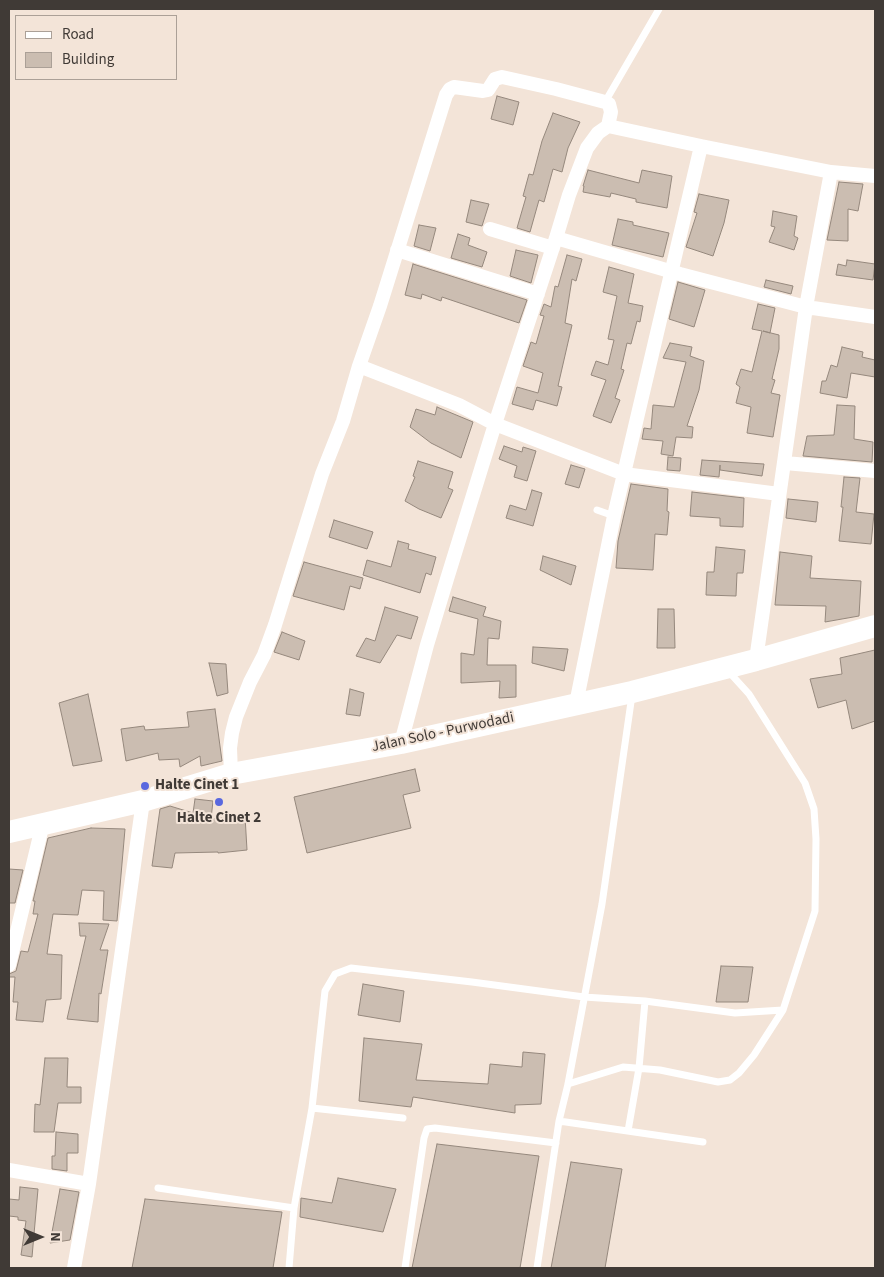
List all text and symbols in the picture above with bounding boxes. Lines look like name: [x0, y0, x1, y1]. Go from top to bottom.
legend: [15, 15, 178, 80]
text: Road: [62, 24, 94, 45]
text: Building: [62, 49, 114, 70]
street label: Jalan Solo - Purwodadi: [370, 709, 516, 757]
place label: Halte Cinet 1: [155, 777, 239, 795]
marker: Halte Cinet 1: [139, 780, 151, 792]
marker: Halte Cinet 2: [213, 796, 225, 808]
place label: Halte Cinet 2: [177, 810, 261, 828]
north arrow: [15, 1212, 65, 1262]
text: N: [45, 1232, 65, 1242]

